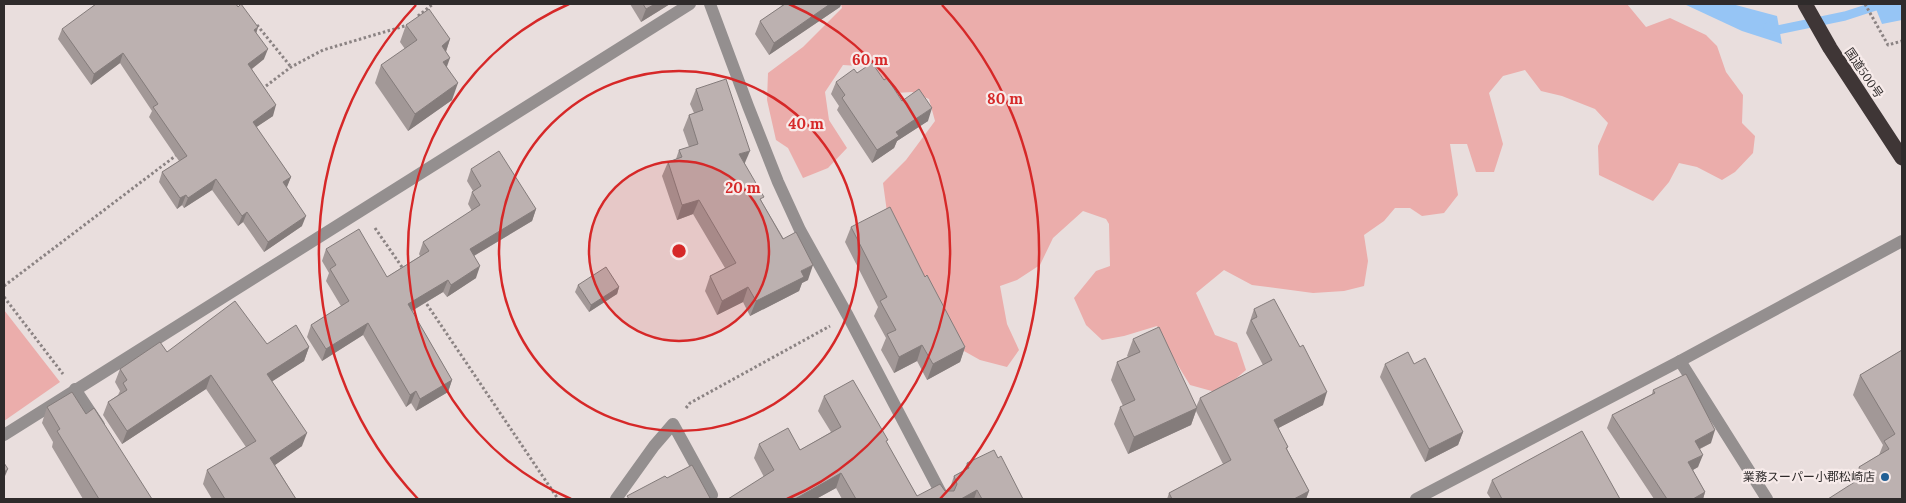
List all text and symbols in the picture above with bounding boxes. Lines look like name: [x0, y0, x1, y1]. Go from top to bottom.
street label: 国道500号: [1842, 45, 1887, 101]
text: 60 m: [852, 50, 888, 69]
text: 80 m: [987, 89, 1023, 108]
text: 40 m: [788, 114, 824, 133]
text: 20 m: [725, 178, 761, 197]
centre of rings: [670, 242, 688, 260]
place label: 業務スーパー小郡松崎店: [1743, 469, 1875, 484]
marker: 業務スーパー小郡松崎店: [1879, 471, 1891, 483]

